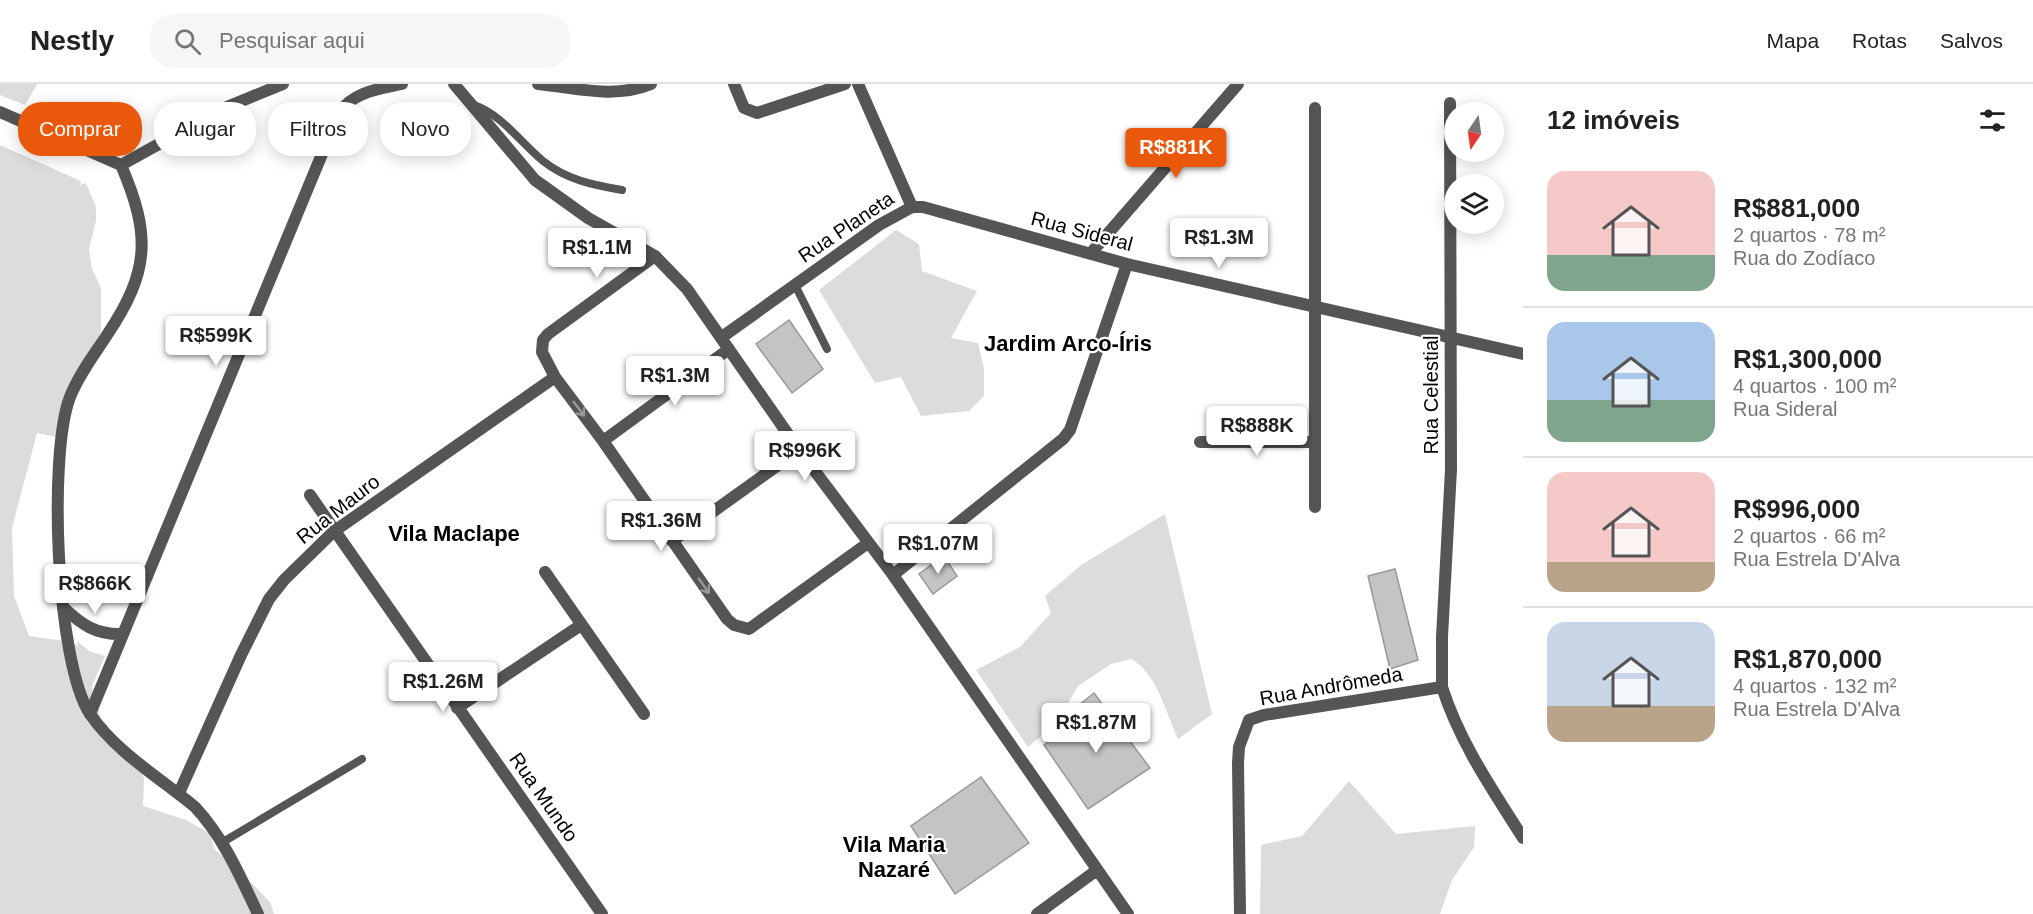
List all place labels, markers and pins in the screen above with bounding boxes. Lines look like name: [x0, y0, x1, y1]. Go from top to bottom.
pin: R$881K: [1127, 128, 1225, 179]
pin: R$1.3M: [1170, 218, 1268, 269]
pin: R$1.1M: [548, 228, 646, 279]
pin: R$599K: [167, 316, 265, 367]
pin: R$1.3M: [626, 356, 724, 407]
pin: R$888K: [1208, 406, 1306, 457]
pin: R$996K: [756, 431, 854, 482]
pin: R$1.36M: [606, 501, 716, 552]
pin: R$1.07M: [883, 524, 993, 575]
pin: R$866K: [46, 564, 144, 615]
pin: R$1.26M: [388, 662, 498, 713]
pin: R$1.87M: [1041, 703, 1151, 754]

